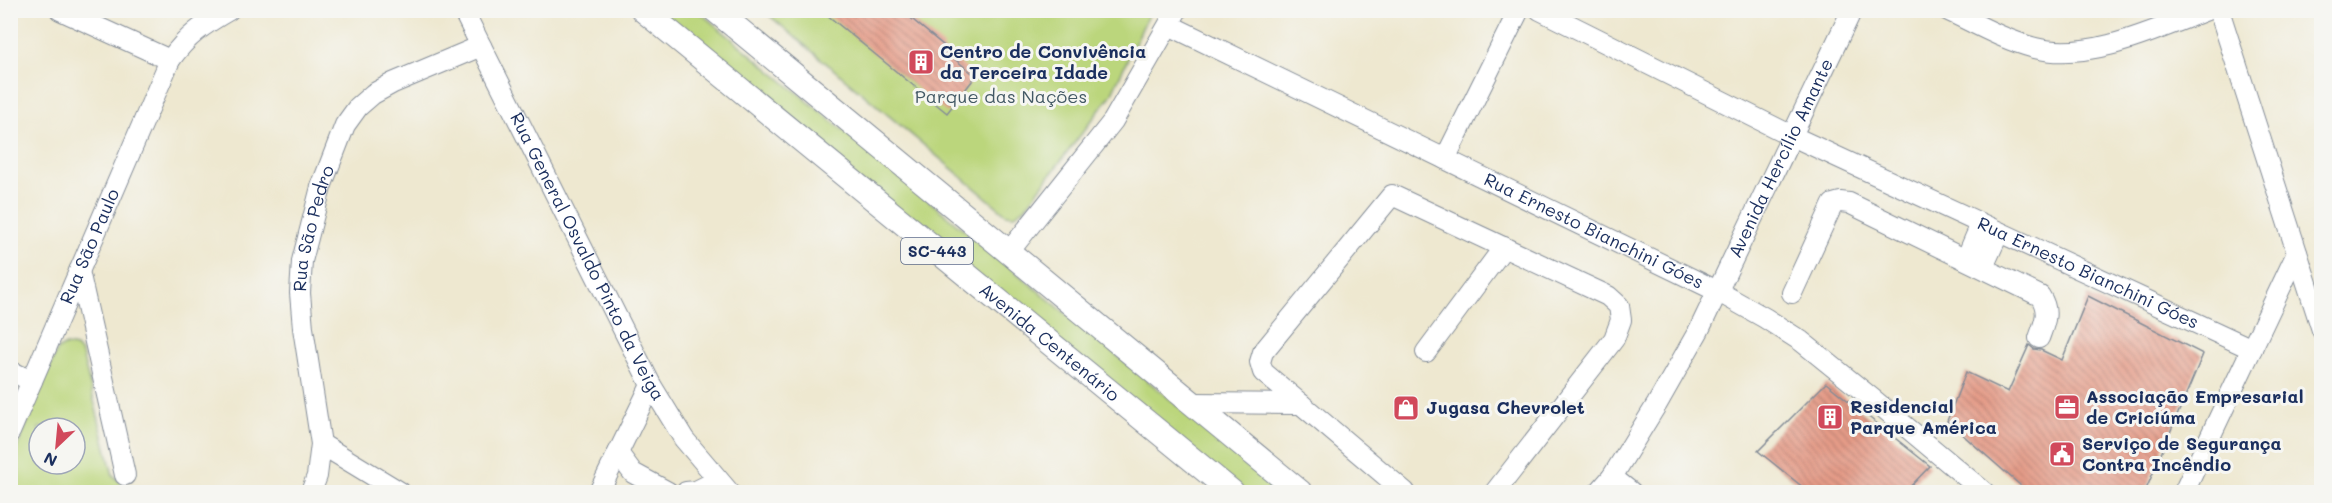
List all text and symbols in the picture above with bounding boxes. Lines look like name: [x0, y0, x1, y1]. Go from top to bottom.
place label: Centro de Convivência da Terceira Idade: [940, 39, 1146, 84]
building icon: Centro de Convivência da Terceira Idade: [906, 47, 936, 77]
street label: Avenida Hercílio Amante: [1722, 54, 1838, 261]
park label: Parque das Nações: [915, 84, 1087, 108]
street label: Rua General Osvaldo Pinto da Veiga: [505, 108, 671, 405]
street label: Rua São Pedro: [287, 161, 339, 292]
street label: Rua Ernesto Bianchini Góes: [1480, 167, 1708, 294]
street label: Rua São Paulo: [53, 184, 124, 308]
street label: Rua Ernesto Bianchini Góes: [1974, 211, 2203, 334]
road number: SC-443: [901, 238, 973, 264]
street label: Avenida Centenário: [975, 277, 1125, 407]
place label: Associação Empresarial de Criciúma: [2086, 384, 2304, 429]
office icon: Associação Empresarial de Criciúma: [2052, 392, 2082, 422]
shop icon: Jugasa Chevrolet: [1391, 393, 1421, 423]
place label: Residencial Parque América: [1850, 394, 1997, 439]
place label: Jugasa Chevrolet: [1426, 395, 1585, 419]
building icon: Residencial Parque América: [1815, 402, 1845, 432]
north arrow: [27, 416, 87, 476]
place label: Serviço de Segurança Contra Incêndio: [2082, 431, 2282, 476]
public building icon: Serviço de Segurança Contra Incêndio: [2047, 439, 2077, 469]
text: N: [40, 448, 60, 472]

